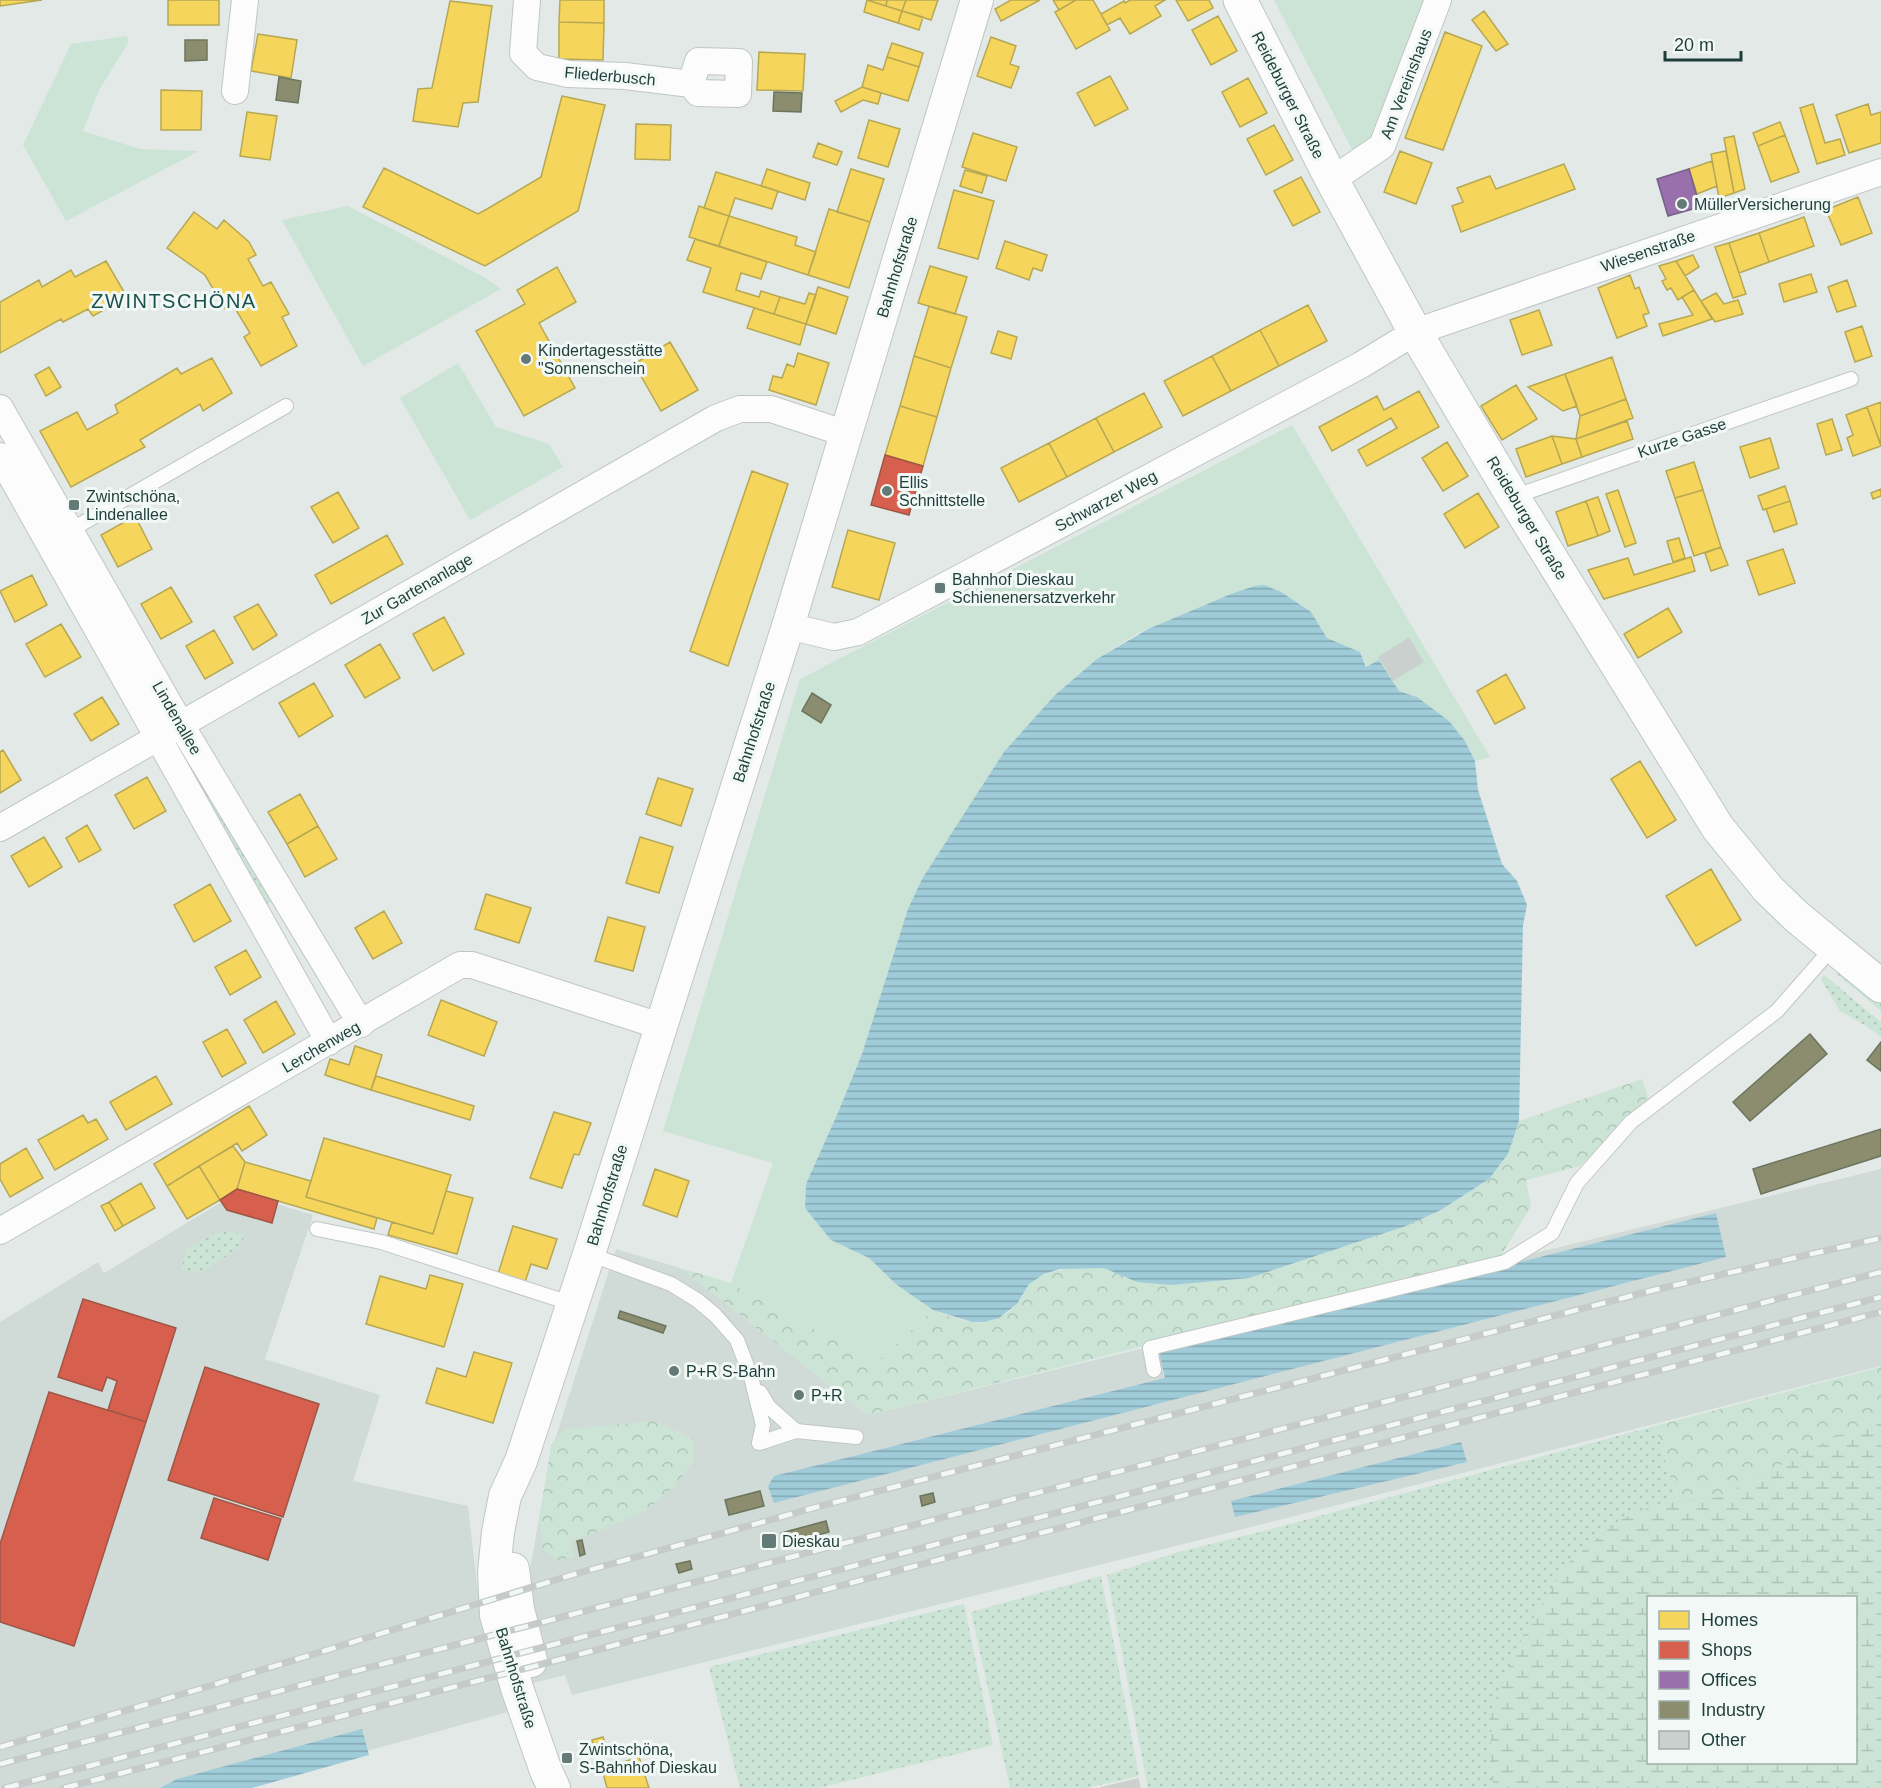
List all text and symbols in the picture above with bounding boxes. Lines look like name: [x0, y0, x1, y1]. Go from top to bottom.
scale bar: [1665, 24, 1742, 62]
street label: Am Vereinshaus: [1377, 27, 1435, 141]
street label: Reideburger Straße: [1249, 29, 1328, 162]
text: 20 m: [1674, 35, 1714, 55]
street label: Fliederbusch: [564, 64, 656, 88]
place label: MüllerVersicherung: [1694, 196, 1831, 213]
marker: MüllerVersicherung: [1675, 197, 1689, 211]
street label: Bahnhofstraße: [874, 214, 921, 320]
street label: Wiesenstraße: [1599, 227, 1698, 275]
district label: ZWINTSCHÖNA: [91, 290, 257, 312]
place label: Kindertagesstätte "Sonnenschein: [538, 342, 663, 377]
marker: Kindertagesstätte "Sonnenschein: [519, 352, 533, 366]
street label: Kurze Gasse: [1636, 415, 1729, 461]
street label: Reideburger Straße: [1484, 453, 1571, 583]
street label: Schwarzer Weg: [1052, 467, 1160, 535]
place label: Ellis Schnittstelle: [899, 474, 985, 509]
marker: Ellis Schnittstelle: [880, 484, 894, 498]
place label: Zwintschöna, Lindenallee: [86, 488, 180, 523]
marker: Zwintschöna, Lindenallee: [67, 498, 81, 512]
street label: Zur Gartenanlage: [358, 550, 476, 628]
place label: Bahnhof Dieskau Schienenersatzverkehr: [952, 571, 1116, 606]
marker: Bahnhof Dieskau Schienenersatzverkehr: [933, 581, 947, 595]
street label: Lindenallee: [149, 678, 205, 758]
street label: Bahnhofstraße: [730, 679, 778, 785]
street label: Lerchenweg: [279, 1018, 363, 1076]
street label: Bahnhofstraße: [584, 1142, 631, 1248]
place label: P+R S-Bahn: [686, 1363, 775, 1380]
marker: P+R S-Bahn: [667, 1364, 681, 1378]
place label: P+R: [811, 1387, 843, 1404]
marker: P+R: [792, 1388, 806, 1402]
marker: Dieskau: [760, 1532, 778, 1550]
place label: Dieskau: [782, 1533, 840, 1550]
legend: [1647, 1596, 1857, 1764]
text: Homes: [1701, 1610, 1758, 1630]
street label: Bahnhofstraße: [493, 1625, 540, 1731]
text: Shops: [1701, 1640, 1752, 1660]
text: Offices: [1701, 1670, 1757, 1690]
text: Industry: [1701, 1700, 1765, 1720]
text: Other: [1701, 1730, 1746, 1750]
place label: Zwintschöna, S-Bahnhof Dieskau: [579, 1741, 717, 1776]
marker: Zwintschöna, S-Bahnhof Dieskau: [560, 1751, 574, 1765]

